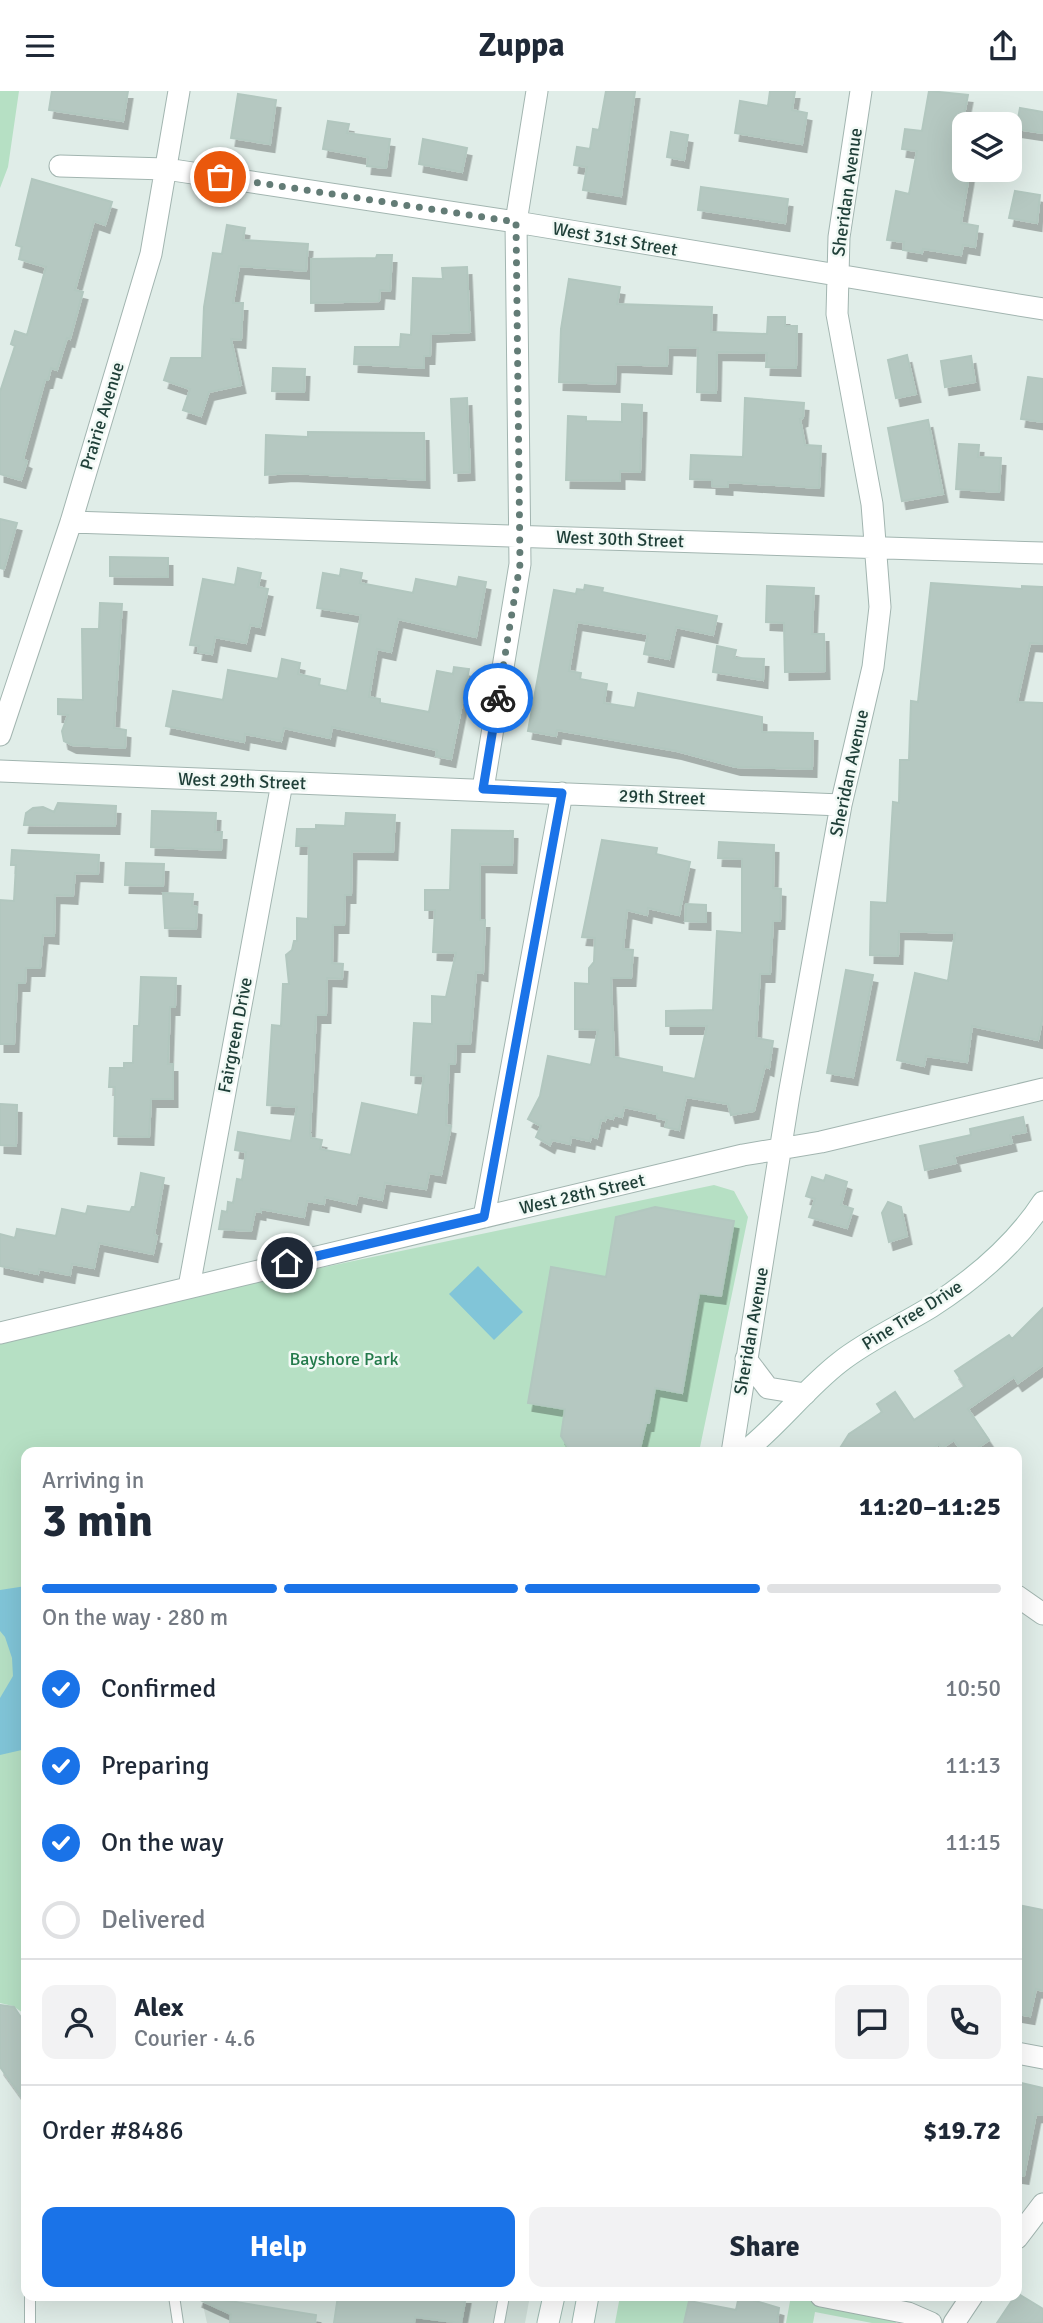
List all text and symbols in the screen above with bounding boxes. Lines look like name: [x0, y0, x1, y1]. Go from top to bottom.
text: Zuppa: [478, 26, 565, 65]
icon: menu: [21, 27, 59, 65]
icon: share: [984, 27, 1022, 65]
map controls: [952, 112, 1022, 182]
button: layers: [952, 112, 1022, 182]
street label: Sheridan Avenue: [827, 126, 867, 258]
pin: [190, 147, 250, 207]
icon: bag: [201, 158, 239, 196]
street label: West 31st Street: [551, 217, 679, 261]
street label: Prairie Avenue: [75, 359, 129, 473]
street label: West 30th Street: [556, 526, 684, 552]
courier: [463, 663, 533, 733]
icon: bike: [479, 679, 517, 717]
street label: Sheridan Avenue: [825, 707, 873, 839]
street label: West 29th Street: [178, 768, 306, 794]
street label: 29th Street: [618, 784, 706, 810]
street label: Fairgreen Drive: [213, 975, 257, 1095]
street label: West 28th Street: [517, 1169, 647, 1219]
pin: [257, 1233, 317, 1293]
icon: home: [268, 1244, 306, 1282]
street label: Sheridan Avenue: [729, 1265, 773, 1397]
street label: Pine Tree Drive: [858, 1275, 966, 1355]
park label: Bayshore Park: [289, 1348, 399, 1370]
text: Arriving in: [42, 1466, 144, 1495]
text: 11:20–11:25: [859, 1491, 1001, 1523]
text: 3 min: [42, 1493, 153, 1549]
text: On the way · 280 m: [42, 1603, 228, 1632]
icon: check: [42, 1670, 80, 1708]
text: Confirmed: [101, 1673, 216, 1705]
text: 10:50: [945, 1674, 1001, 1703]
icon: check: [42, 1747, 80, 1785]
text: Preparing: [101, 1750, 209, 1782]
text: 11:13: [945, 1751, 1001, 1780]
icon: check: [42, 1824, 80, 1862]
text: On the way: [101, 1827, 224, 1859]
text: 11:15: [945, 1828, 1001, 1857]
text: Delivered: [101, 1904, 206, 1936]
button: person: [42, 1985, 116, 2059]
button: chat: [835, 1985, 909, 2059]
button: phone: [927, 1985, 1001, 2059]
text: Alex: [134, 1992, 184, 2024]
text: Courier · 4.6: [134, 2024, 255, 2053]
text: Order #8486: [42, 2115, 183, 2147]
text: $19.72: [923, 2115, 1001, 2147]
button: Help: [42, 2207, 515, 2287]
button: Share: [529, 2207, 1001, 2287]

